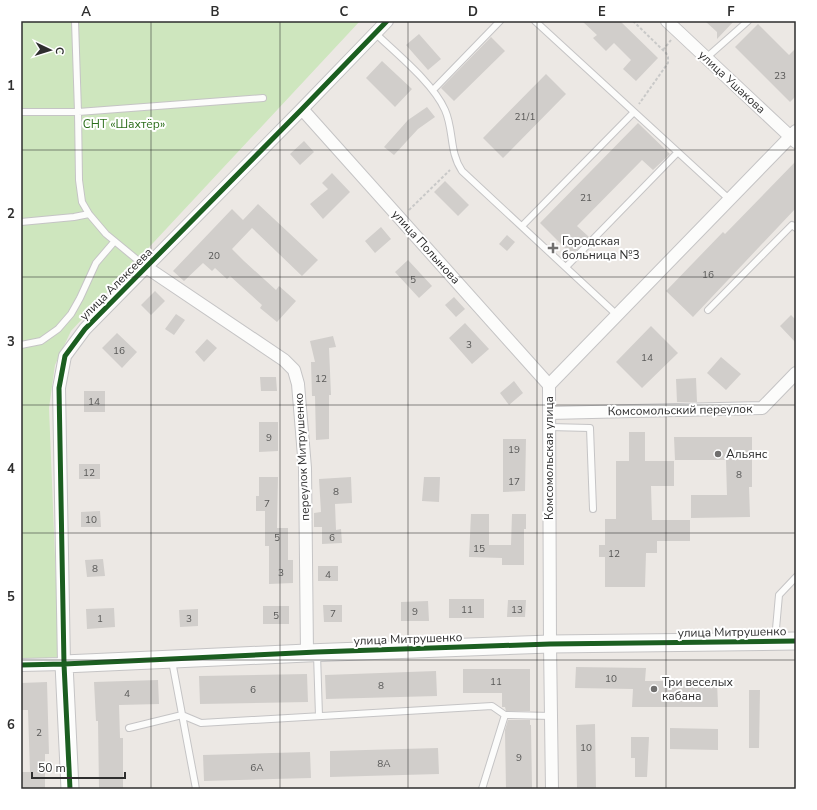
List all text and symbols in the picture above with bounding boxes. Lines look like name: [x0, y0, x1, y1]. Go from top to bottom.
text: A: [81, 3, 91, 21]
text: B: [211, 3, 220, 21]
text: C: [340, 3, 349, 21]
text: D: [468, 3, 478, 21]
text: E: [598, 3, 606, 21]
text: F: [727, 3, 735, 21]
north arrow: [30, 30, 70, 70]
text: С: [52, 46, 67, 55]
street label: улица Ушакова: [695, 47, 769, 117]
house number: 23: [774, 69, 786, 83]
text: 1: [7, 77, 15, 95]
house number: 21/1: [515, 110, 535, 124]
park label: СНТ «Шахтёр»: [83, 116, 165, 132]
house number: 21: [580, 191, 592, 205]
text: 2: [7, 205, 15, 223]
street label: улица Полынова: [388, 206, 464, 288]
place label: Городская больница №3: [562, 233, 640, 263]
marker: Городская больница №3: [547, 242, 559, 254]
street label: улица Алексеева: [76, 244, 156, 324]
house number: 20: [208, 249, 220, 263]
house number: 16: [702, 268, 714, 282]
house number: 5: [410, 273, 416, 287]
text: 3: [7, 333, 15, 351]
house number: 3: [466, 338, 472, 352]
house number: 16: [113, 344, 125, 358]
house number: 14: [641, 351, 653, 365]
house number: 12: [315, 372, 327, 386]
street label: переулок Митрушенко: [291, 392, 313, 521]
house number: 14: [88, 395, 100, 409]
street label: Комсомольская улица: [541, 396, 557, 520]
street label: Комсомольский переулок: [607, 401, 753, 419]
house number: 9: [266, 431, 272, 445]
house number: 19: [508, 443, 520, 457]
place label: Альянс: [726, 446, 768, 462]
marker: Альянс: [713, 449, 723, 459]
text: 4: [7, 460, 15, 478]
house number: 12: [83, 466, 95, 480]
house number: 8: [736, 468, 742, 482]
house number: 17: [508, 475, 520, 489]
house number: 8: [333, 485, 339, 499]
house number: 7: [264, 497, 270, 511]
house number: 10: [85, 513, 97, 527]
house number: 5: [274, 531, 280, 545]
house number: 6: [329, 531, 335, 545]
house number: 15: [473, 542, 485, 556]
house number: 12: [608, 547, 620, 561]
house number: 8: [92, 562, 98, 576]
house number: 3: [278, 566, 284, 580]
house number: 4: [325, 568, 331, 582]
text: 5: [7, 588, 15, 606]
house number: 11: [461, 603, 473, 617]
house number: 13: [511, 603, 523, 617]
house number: 9: [412, 605, 418, 619]
house number: 7: [330, 607, 336, 621]
house number: 5: [273, 609, 279, 623]
house number: 1: [97, 612, 103, 626]
house number: 3: [186, 612, 192, 626]
street label: улица Митрушенко: [678, 623, 787, 641]
street label: улица Митрушенко: [353, 629, 463, 649]
house number: 10: [605, 672, 617, 686]
place label: Три веселых кабана: [662, 674, 733, 704]
house number: 11: [490, 675, 502, 689]
house number: 8: [378, 679, 384, 693]
house number: 6: [250, 683, 256, 697]
marker: Три веселых кабана: [649, 684, 659, 694]
house number: 4: [124, 687, 130, 701]
text: 6: [7, 716, 15, 734]
house number: 2: [36, 726, 42, 740]
house number: 10: [580, 741, 592, 755]
house number: 9: [516, 751, 522, 765]
scale bar: [32, 754, 125, 780]
house number: 8А: [377, 757, 391, 771]
text: 50 m: [38, 760, 66, 776]
house number: 6А: [250, 761, 264, 775]

